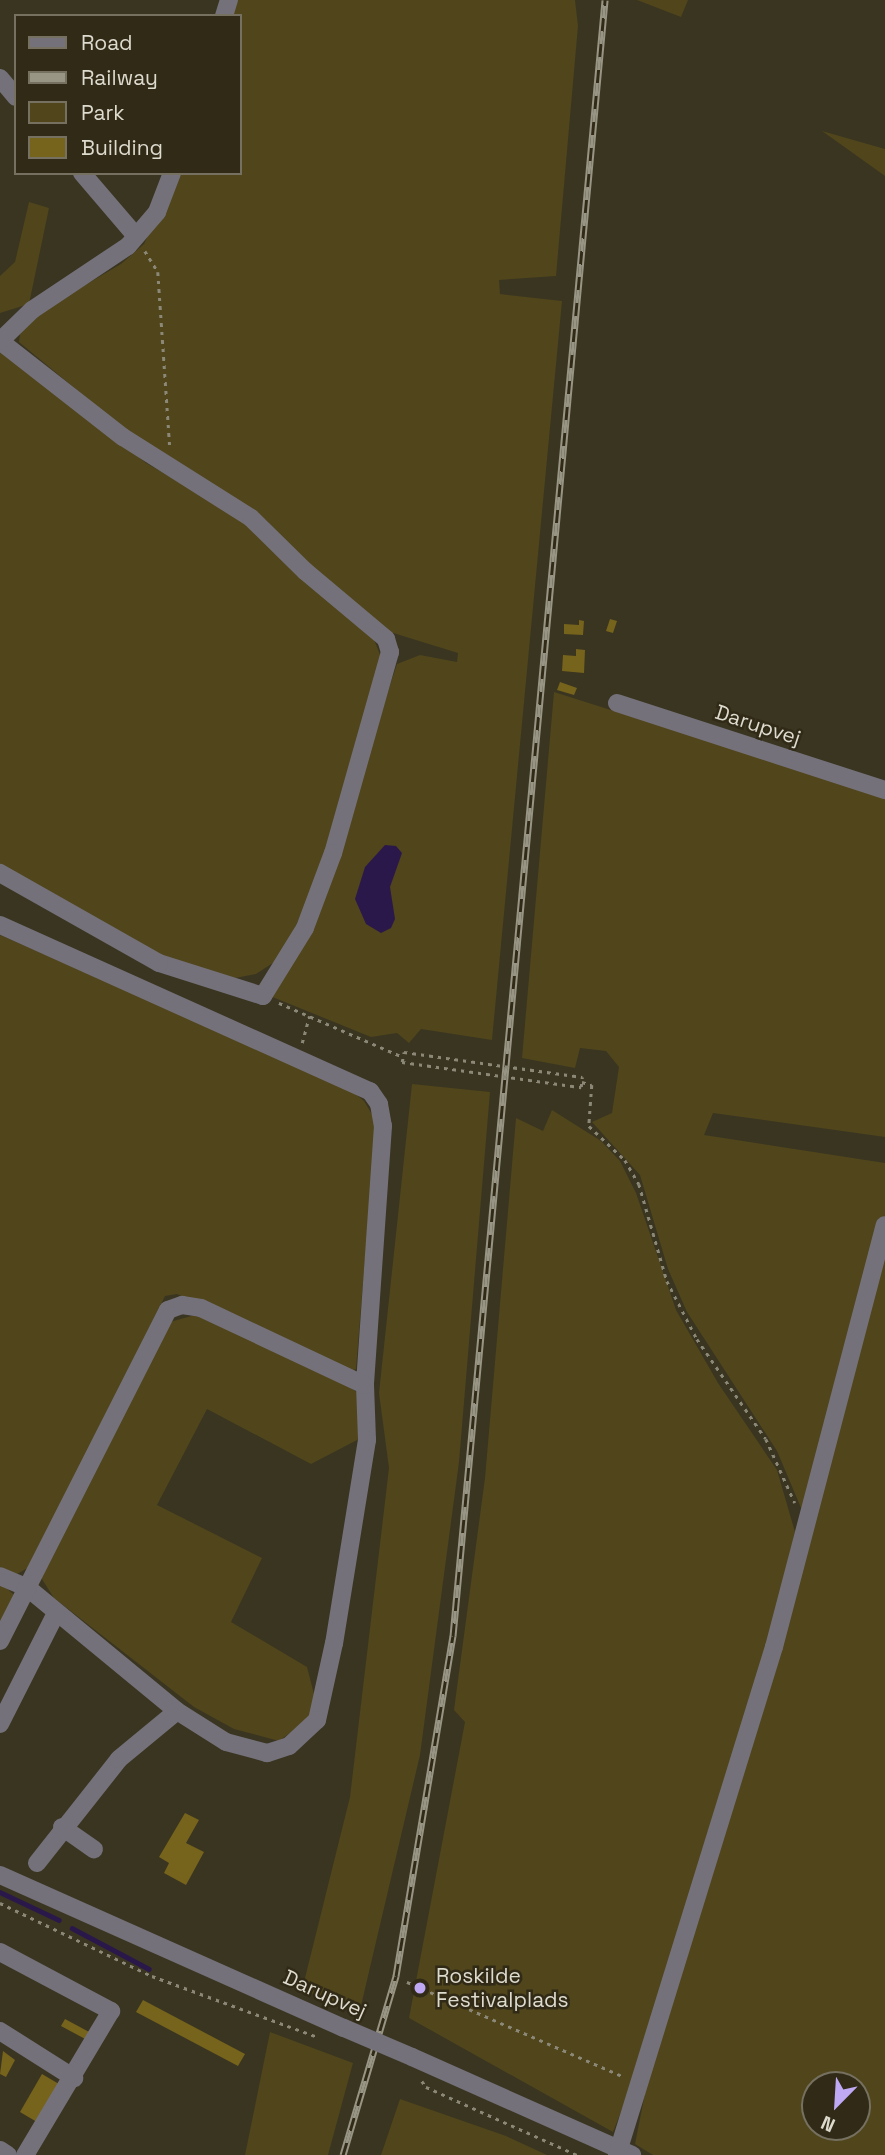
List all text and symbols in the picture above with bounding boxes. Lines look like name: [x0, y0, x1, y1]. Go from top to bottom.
legend: [14, 14, 242, 175]
text: Road: [81, 29, 133, 56]
text: Railway: [81, 64, 158, 91]
text: Park: [81, 99, 125, 126]
text: Building: [81, 134, 163, 161]
street label: Darupvej: [712, 699, 804, 751]
place label: Roskilde Festivalplads: [436, 1963, 569, 2013]
street label: Darupvej: [280, 1965, 370, 2023]
marker: Roskilde Festivalplads: [410, 1978, 430, 1998]
north arrow: [801, 2071, 871, 2141]
text: N: [817, 2110, 839, 2138]

